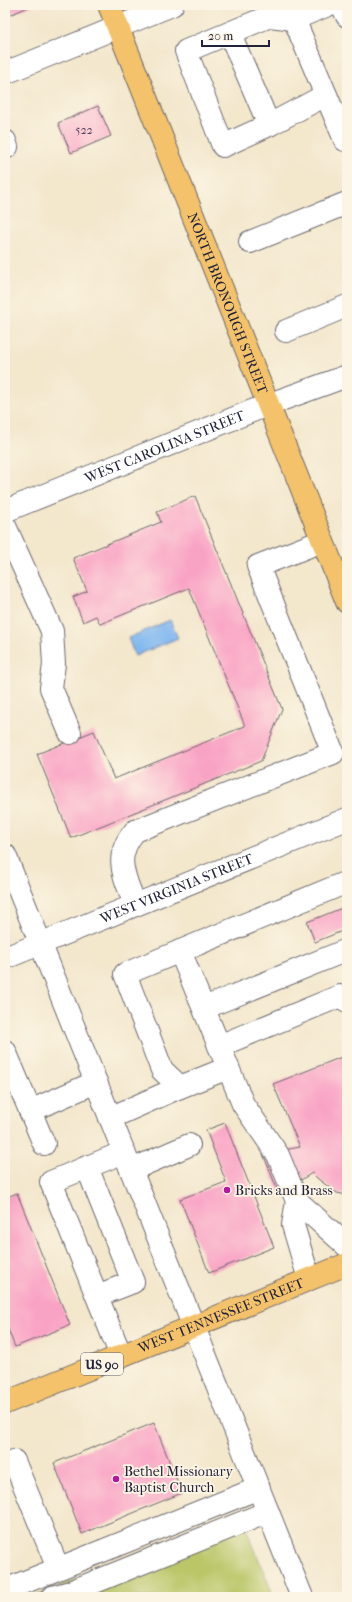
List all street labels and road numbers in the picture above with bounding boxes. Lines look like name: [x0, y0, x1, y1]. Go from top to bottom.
street label: NORTH BRONOUGH STREET: [184, 210, 272, 397]
street label: WEST CAROLINA STREET: [81, 406, 247, 487]
street label: WEST VIRGINIA STREET: [97, 850, 256, 927]
street label: WEST TENNESSEE STREET: [134, 1274, 307, 1357]
road number: US 90: [81, 1353, 123, 1375]

